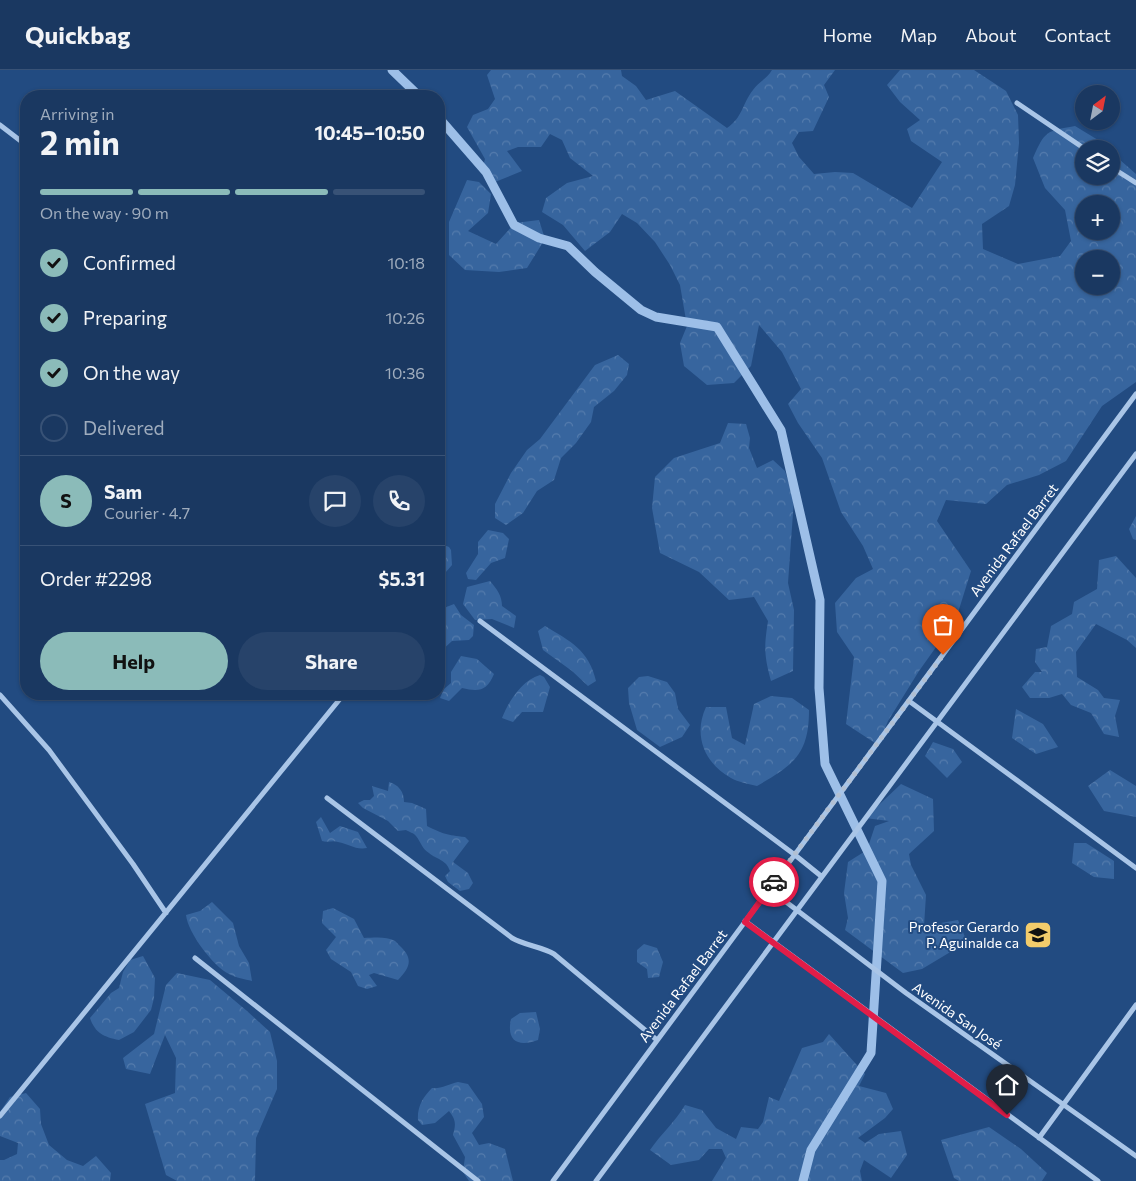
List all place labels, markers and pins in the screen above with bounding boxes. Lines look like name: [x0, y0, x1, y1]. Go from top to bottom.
pin: [922, 604, 964, 655]
place label: Profesor Gerardo P. Aguinalde ca: [909, 918, 1019, 951]
school or university icon: Profesor Gerardo P. Aguinalde ca: [1023, 920, 1053, 950]
pin: [986, 1064, 1028, 1115]

